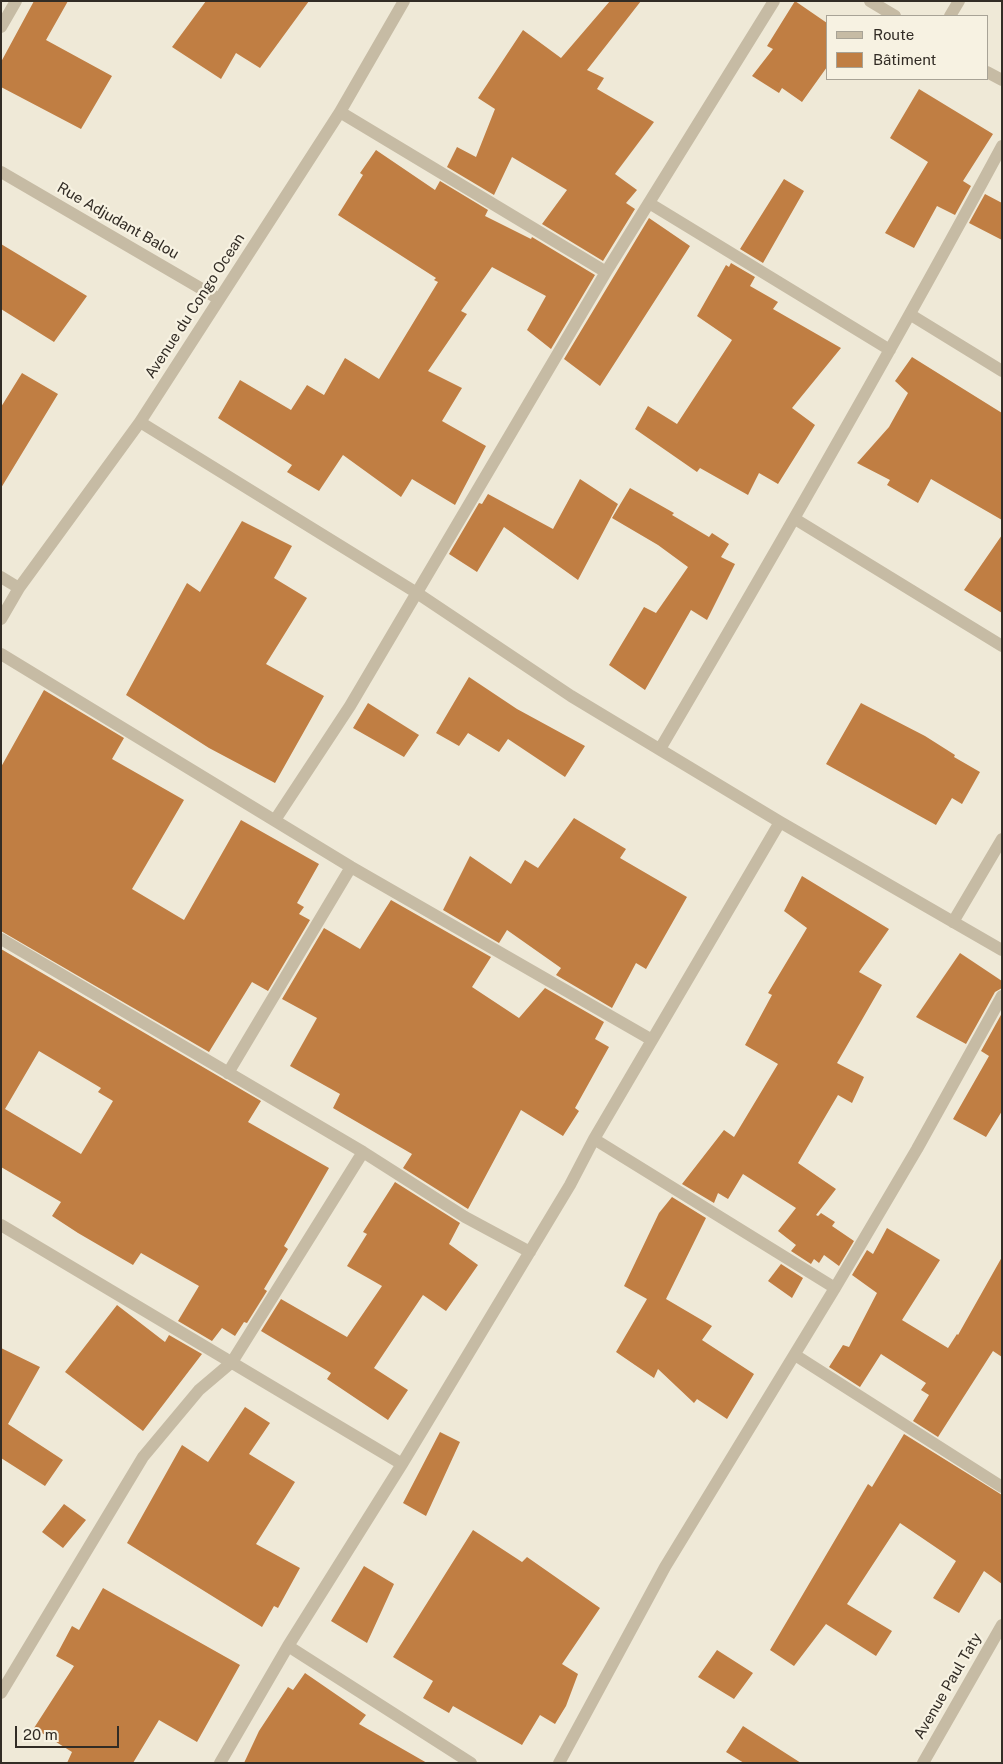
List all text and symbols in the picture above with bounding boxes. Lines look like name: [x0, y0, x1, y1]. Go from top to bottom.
legend: [826, 15, 988, 80]
text: Route: [873, 26, 914, 43]
text: Bâtiment: [873, 51, 936, 68]
street label: Rue Adjudant Balou: [54, 179, 182, 263]
street label: Avenue du Congo Ocean: [141, 230, 249, 382]
street label: Avenue Paul Taty: [910, 1630, 986, 1742]
scale bar: [18, 1716, 121, 1748]
text: 20 m: [23, 1726, 58, 1743]

